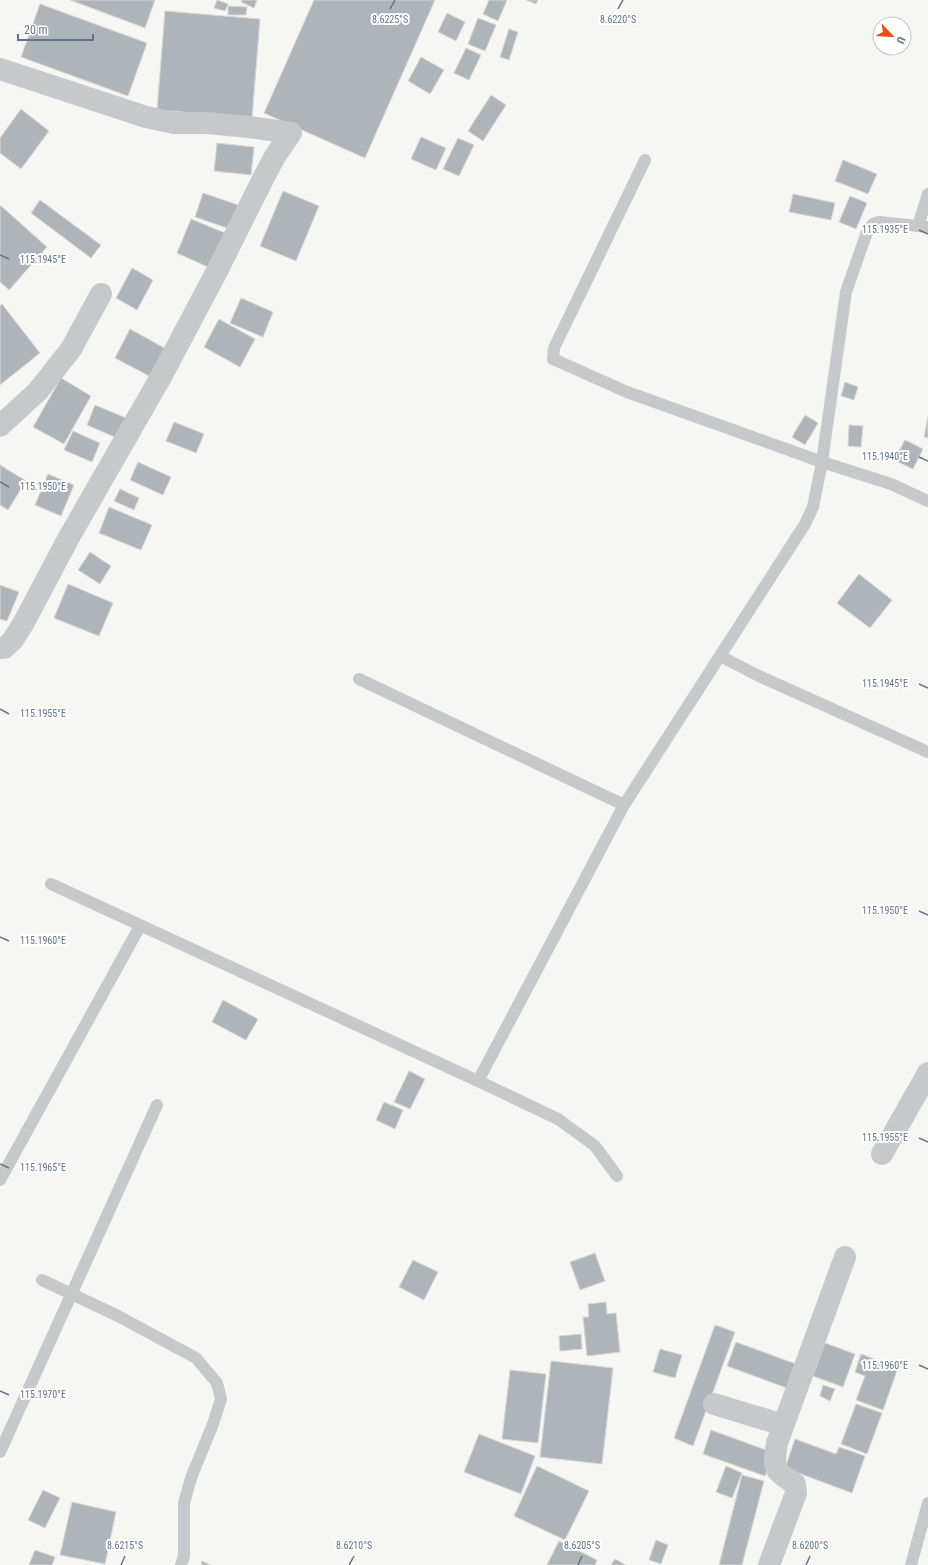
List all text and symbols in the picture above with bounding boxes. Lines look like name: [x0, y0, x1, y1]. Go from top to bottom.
text: 8.6225°S: [372, 14, 408, 25]
text: 8.6220°S: [600, 14, 636, 25]
scale bar: [18, 16, 93, 42]
north arrow: [872, 16, 912, 56]
text: 20 m: [24, 23, 48, 37]
text: U: [893, 34, 908, 46]
text: 115.1935°E: [862, 224, 908, 235]
text: 115.1945°E: [20, 254, 66, 265]
text: 115.1940°E: [862, 451, 908, 462]
text: 115.1950°E: [20, 481, 66, 492]
text: 115.1945°E: [862, 678, 908, 689]
text: 115.1955°E: [20, 708, 66, 719]
text: 115.1950°E: [862, 905, 908, 916]
text: 115.1960°E: [20, 935, 66, 946]
text: 115.1955°E: [862, 1132, 908, 1143]
text: 115.1965°E: [20, 1162, 66, 1173]
text: 115.1960°E: [862, 1360, 908, 1371]
text: 115.1970°E: [20, 1389, 66, 1400]
text: 8.6215°S: [107, 1540, 143, 1551]
text: 8.6210°S: [336, 1540, 372, 1551]
text: 8.6205°S: [564, 1540, 600, 1551]
text: 8.6200°S: [792, 1540, 828, 1551]

